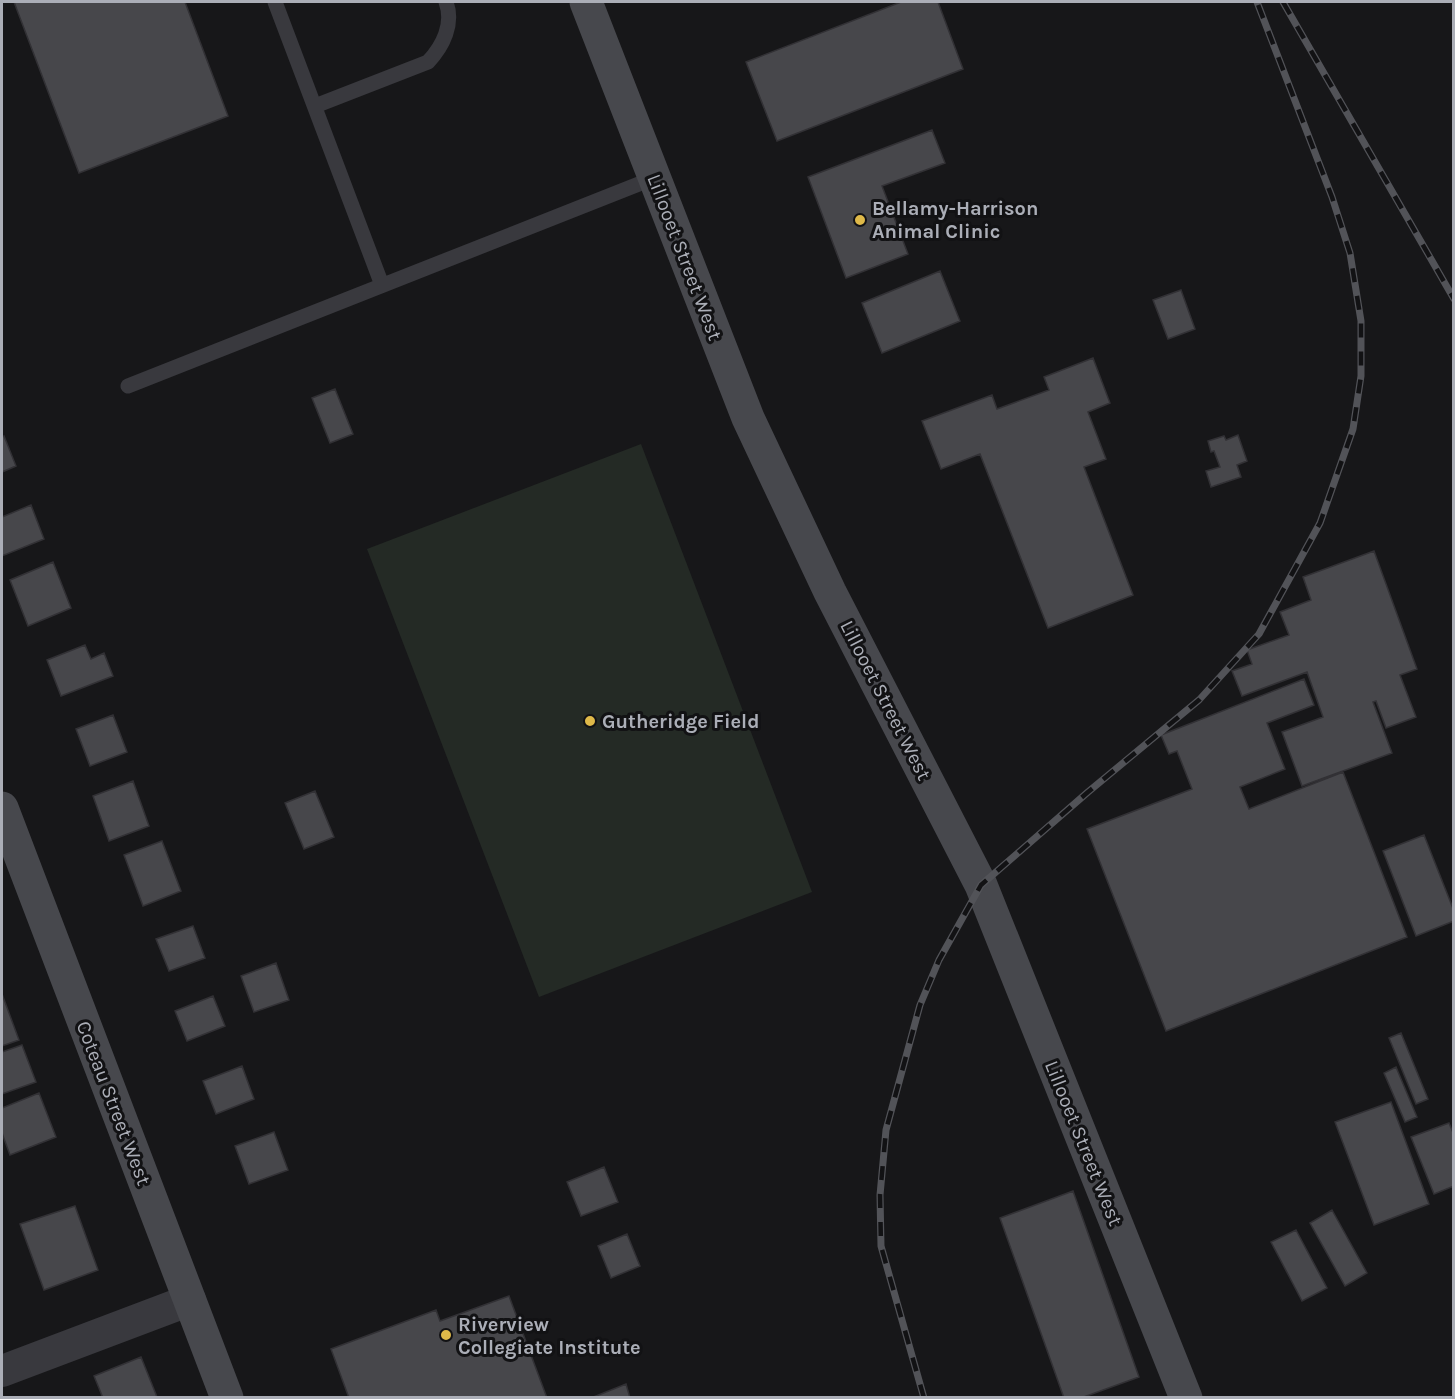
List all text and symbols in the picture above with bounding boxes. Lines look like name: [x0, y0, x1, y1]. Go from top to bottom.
street label: Lillooet Street West: [642, 171, 727, 344]
place label: Bellamy-Harrison Animal Clinic: [872, 197, 1038, 243]
marker: Bellamy-Harrison Animal Clinic: [853, 213, 867, 227]
street label: Lillooet Street West: [835, 617, 936, 784]
place label: Gutheridge Field: [602, 710, 759, 733]
marker: Gutheridge Field: [583, 714, 597, 728]
street label: Coteau Street West: [72, 1018, 156, 1189]
street label: Lillooet Street West: [1040, 1057, 1127, 1230]
place label: Riverview Collegiate Institute: [458, 1313, 641, 1359]
marker: Riverview Collegiate Institute: [439, 1328, 453, 1342]

